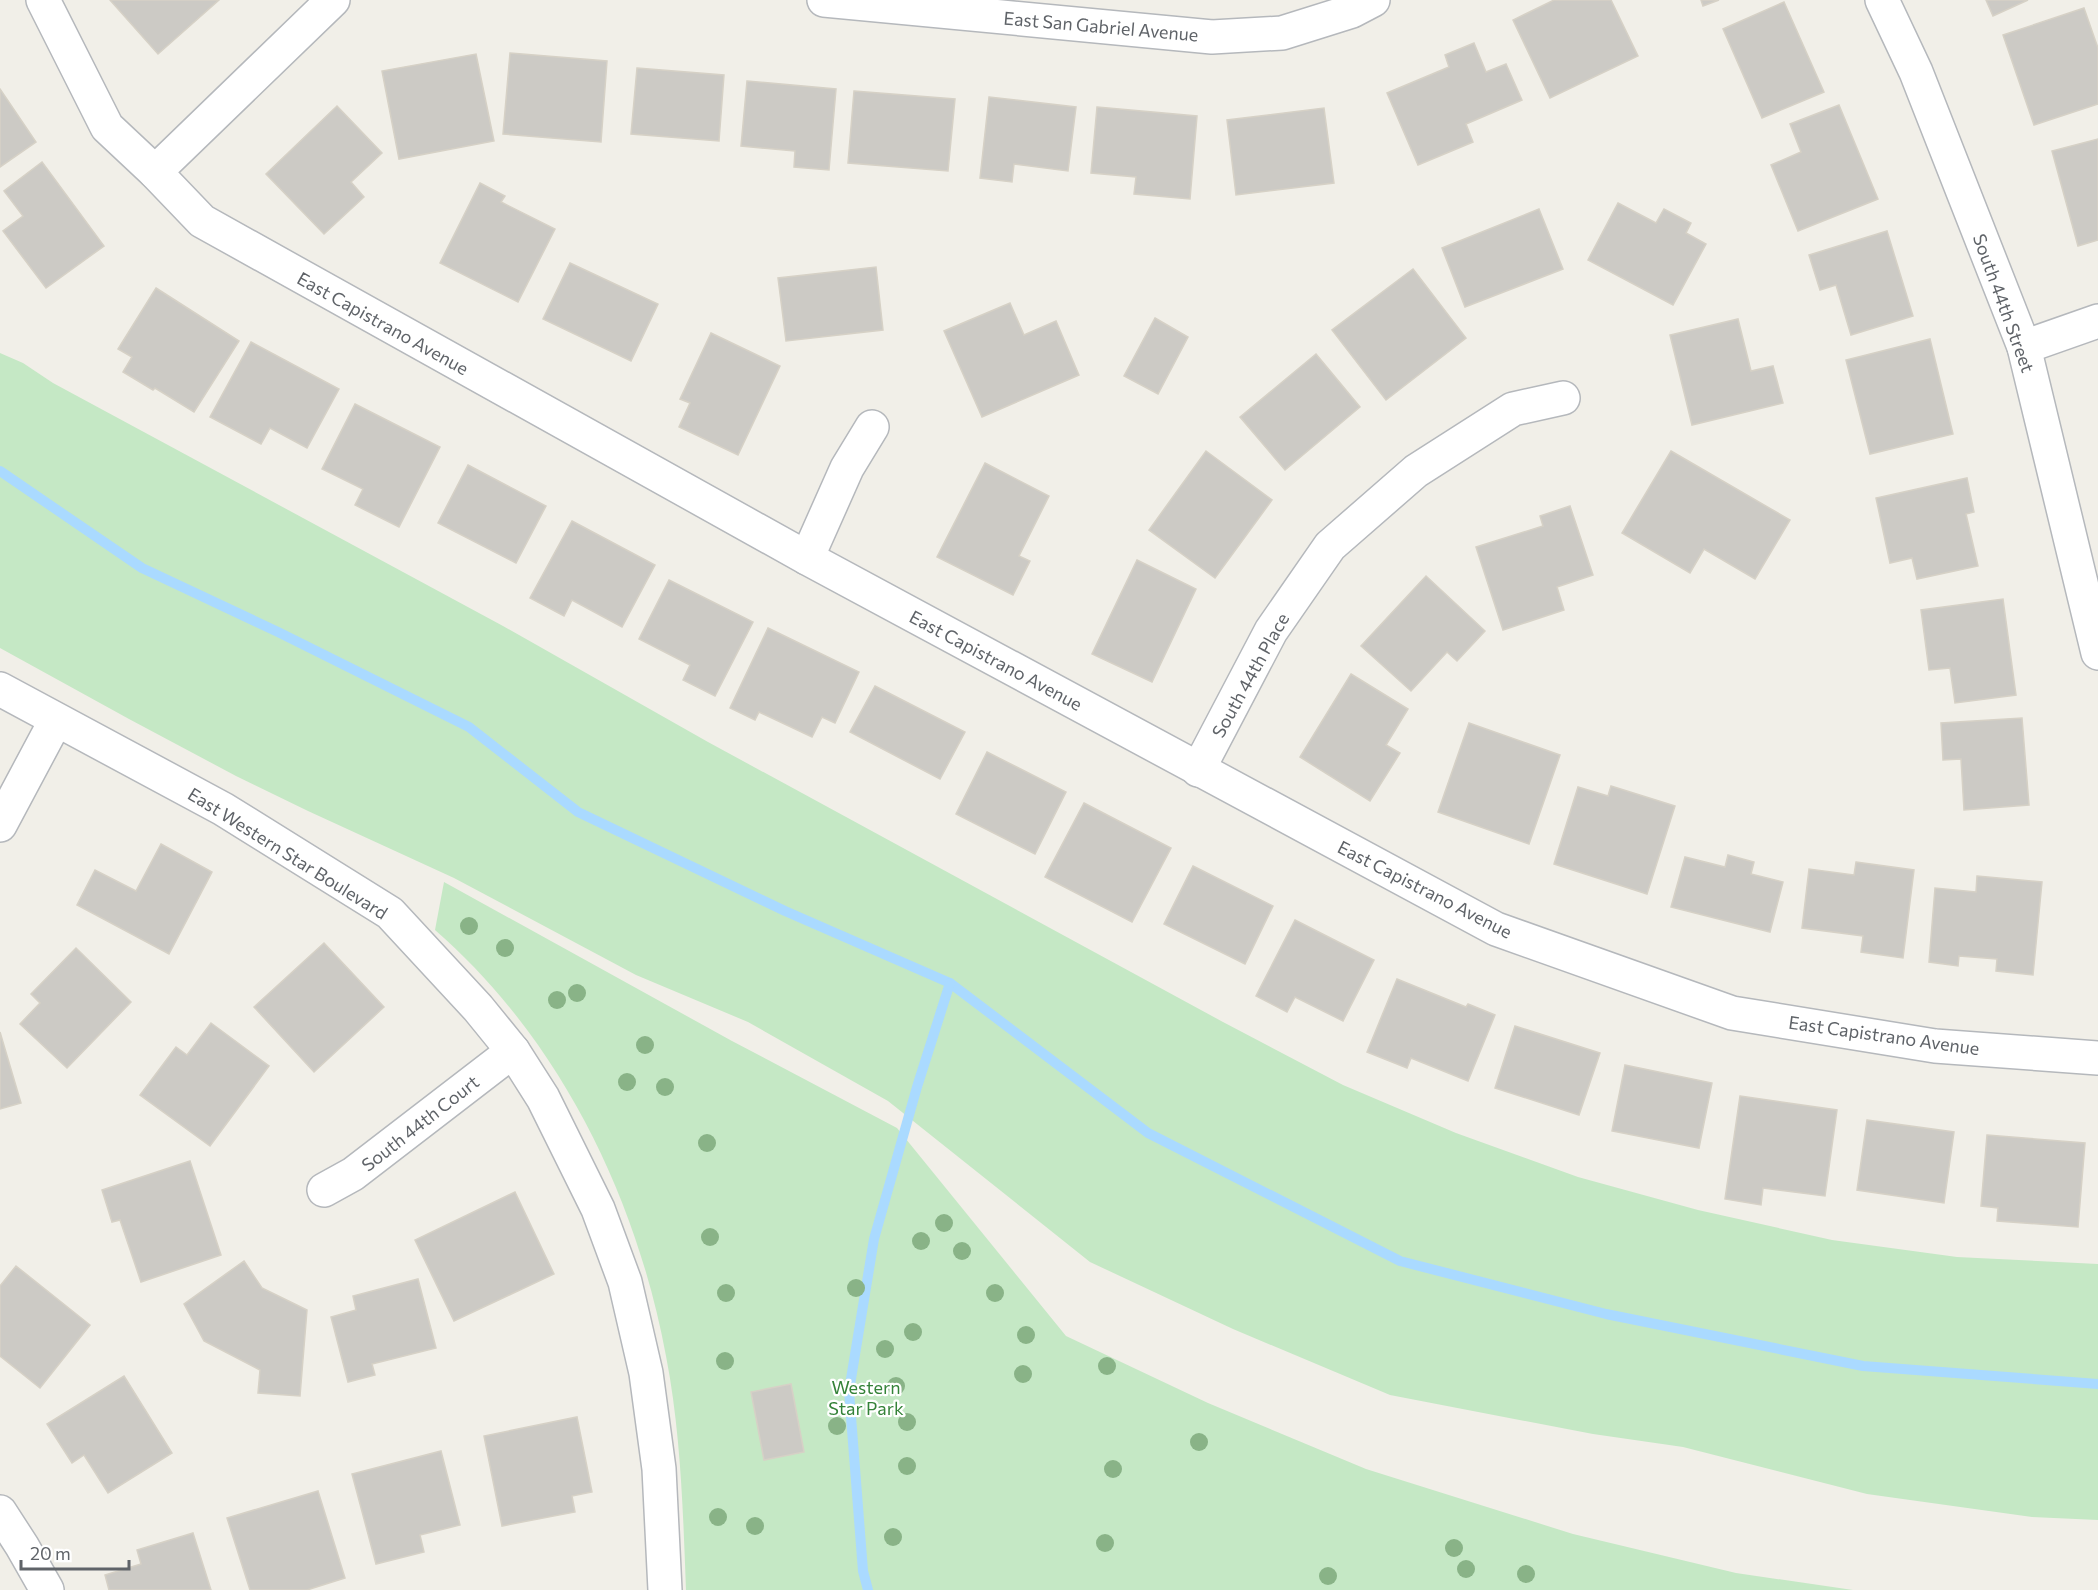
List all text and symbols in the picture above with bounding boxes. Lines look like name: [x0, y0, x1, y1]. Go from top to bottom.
street label: East San Gabriel Avenue: [1003, 7, 1199, 45]
street label: South 44th Street: [1969, 231, 2039, 375]
street label: East Capistrano Avenue: [293, 267, 473, 379]
street label: East Capistrano Avenue: [906, 605, 1086, 715]
street label: South 44th Place: [1207, 609, 1293, 741]
street label: East Western Star Boulevard: [184, 782, 392, 924]
street label: East Capistrano Avenue: [1334, 835, 1516, 943]
street label: East Capistrano Avenue: [1787, 1011, 1981, 1059]
street label: South 44th Court: [357, 1070, 483, 1176]
park label: Western Star Park: [828, 1376, 904, 1419]
scale bar: [21, 1533, 129, 1571]
text: 20 m: [30, 1542, 71, 1564]

